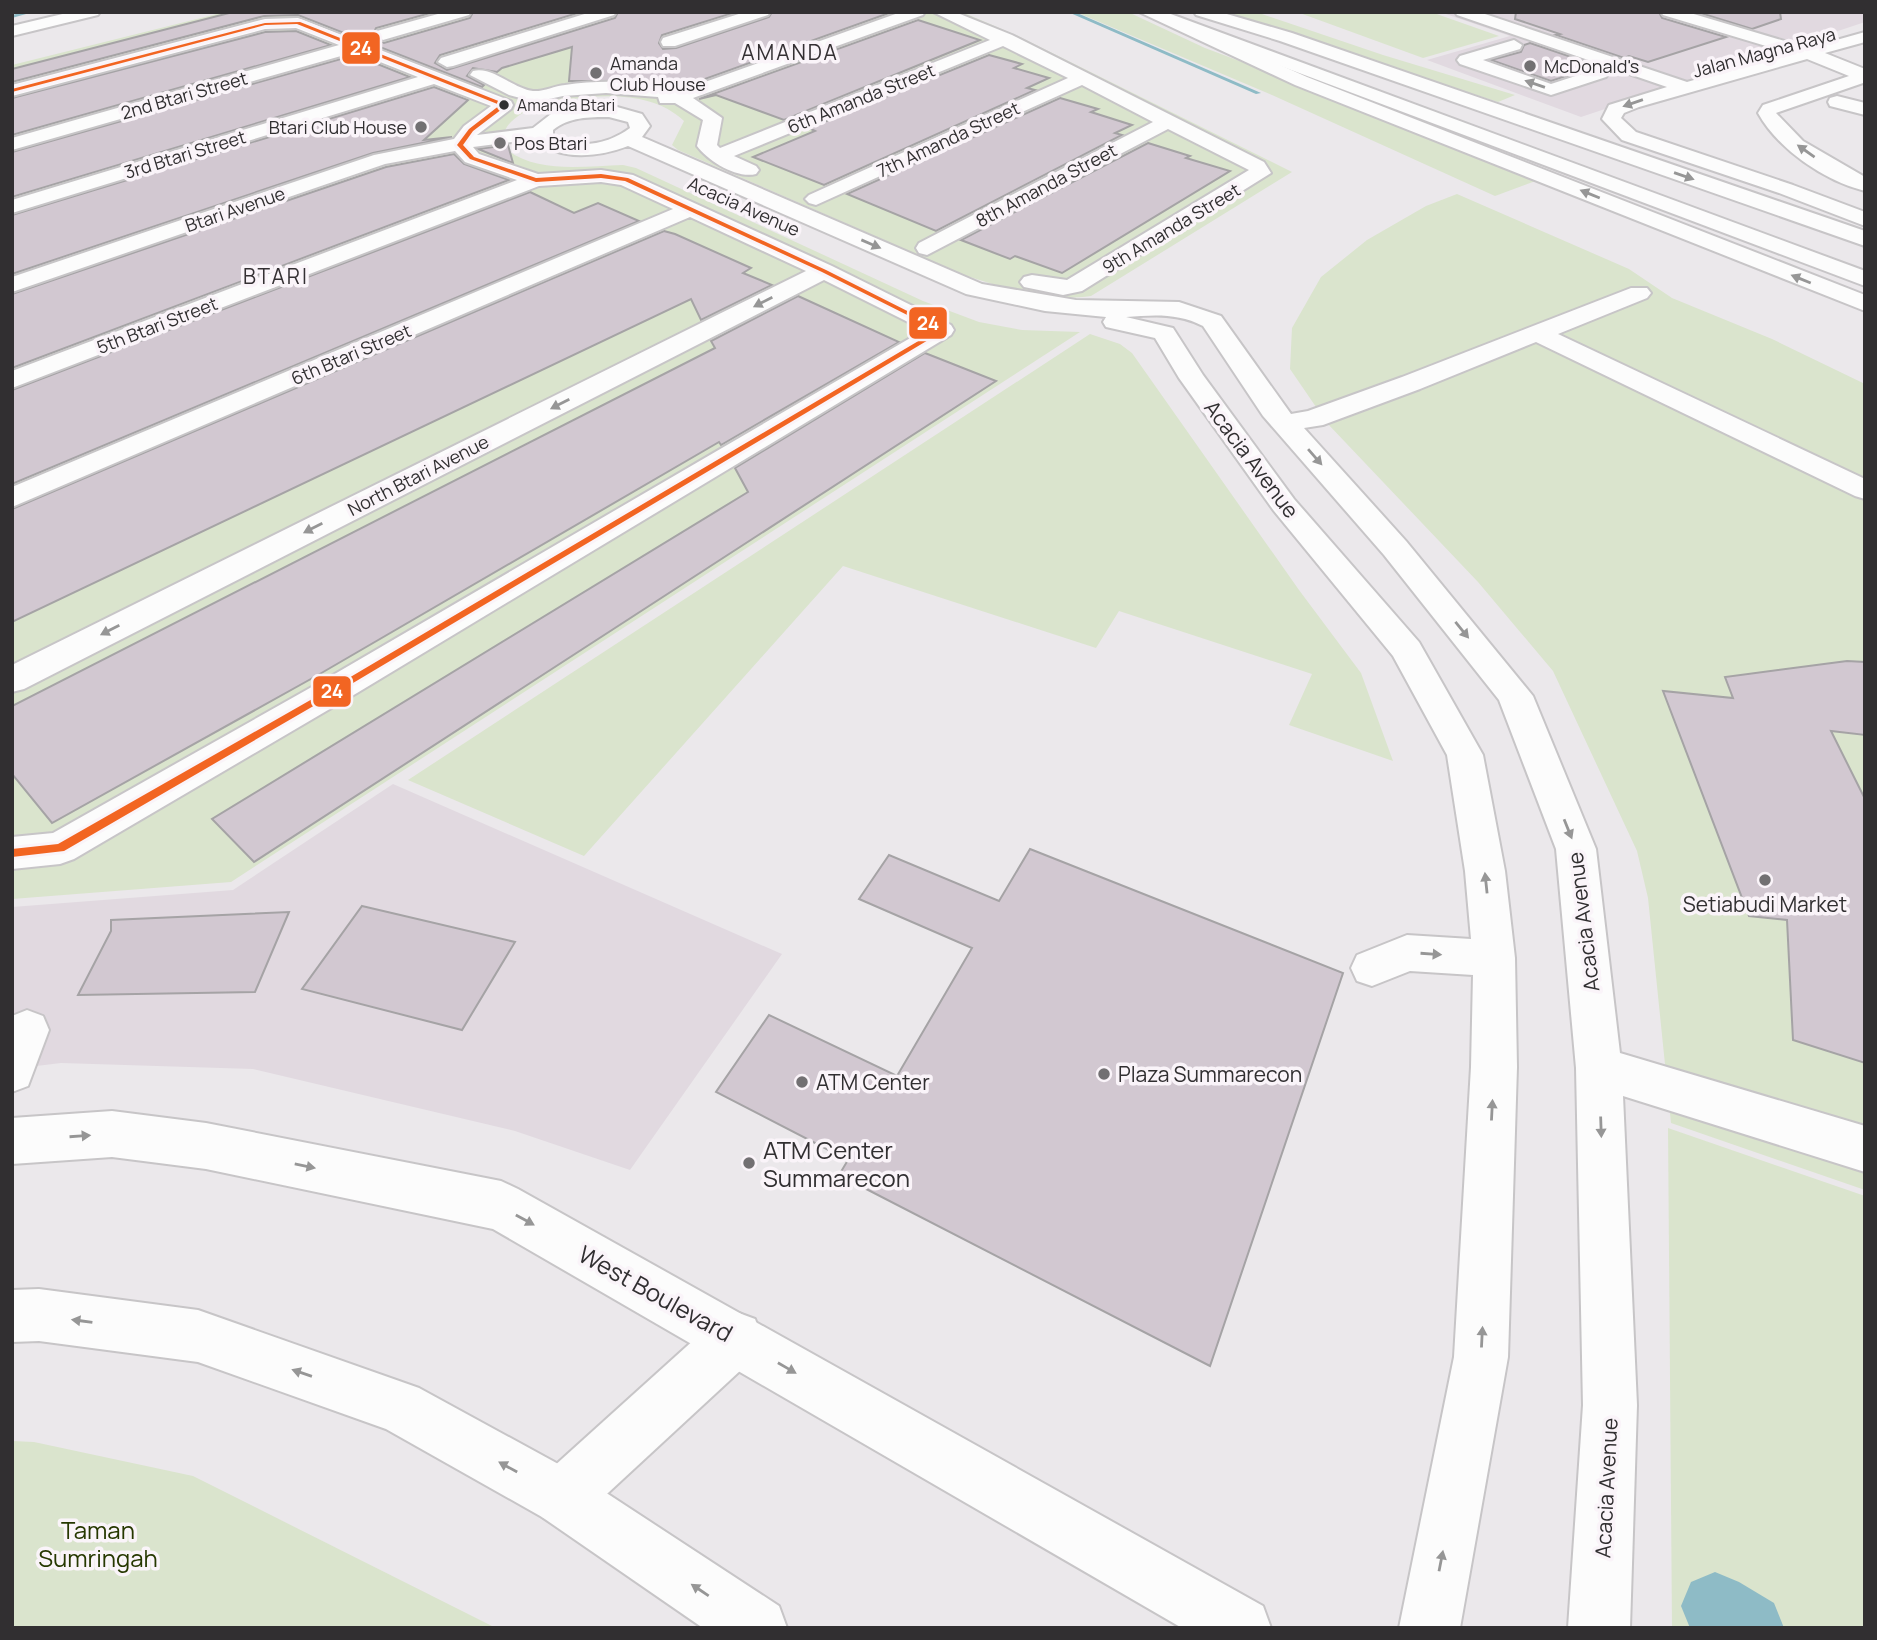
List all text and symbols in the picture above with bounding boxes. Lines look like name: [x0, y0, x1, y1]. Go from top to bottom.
street label: Jalan Magna Raya: [1690, 21, 1838, 83]
line badge: 24: [341, 31, 381, 65]
text: 24: [350, 35, 372, 61]
district label: AMANDA: [741, 38, 839, 66]
place label: Amanda Club House: [610, 51, 706, 96]
place label: McDonald's: [1544, 54, 1639, 78]
street label: 6th Amanda Street: [784, 57, 938, 139]
marker: McDonald's: [1522, 58, 1538, 74]
street label: 2nd Btari Street: [118, 65, 250, 125]
marker: Amanda Club House: [588, 65, 604, 81]
one-way arrow: [1525, 78, 1546, 89]
place label: Amanda Btari: [517, 94, 615, 116]
street label: 7th Amanda Street: [873, 95, 1023, 183]
marker: Amanda Btari: [497, 98, 511, 112]
one-way arrow: [1622, 98, 1643, 109]
place label: Btari Club House: [269, 115, 407, 139]
marker: Btari Club House: [413, 119, 429, 135]
street label: 3rd Btari Street: [121, 124, 249, 184]
place label: Pos Btari: [514, 131, 587, 155]
marker: Pos Btari: [492, 135, 508, 151]
street label: 8th Amanda Street: [971, 138, 1121, 232]
one-way arrow: [1797, 144, 1815, 158]
street label: Acacia Avenue: [684, 171, 804, 241]
one-way arrow: [1674, 171, 1695, 182]
street label: 9th Amanda Street: [1097, 177, 1245, 279]
street label: Btari Avenue: [182, 181, 288, 237]
one-way arrow: [1579, 189, 1600, 200]
one-way arrow: [861, 238, 881, 250]
district label: BTARI: [243, 262, 309, 290]
one-way arrow: [1791, 273, 1812, 284]
street label: 5th Btari Street: [93, 291, 221, 359]
one-way arrow: [753, 296, 773, 307]
line badge: 24: [908, 306, 948, 340]
text: 24: [917, 310, 939, 336]
street label: 6th Btari Street: [287, 318, 415, 390]
street label: Acacia Avenue: [1199, 394, 1305, 524]
one-way arrow: [550, 398, 570, 409]
street label: North Btari Avenue: [343, 429, 493, 521]
one-way arrow: [1307, 448, 1323, 466]
one-way arrow: [303, 522, 323, 533]
one-way arrow: [1454, 622, 1469, 639]
one-way arrow: [100, 625, 120, 636]
line badge: 24: [312, 675, 352, 708]
text: 24: [321, 678, 343, 704]
one-way arrow: [1562, 819, 1574, 839]
street label: Acacia Avenue: [1561, 851, 1605, 993]
one-way arrow: [1480, 872, 1491, 894]
marker: Setiabudi Market: [1757, 872, 1773, 888]
place label: Setiabudi Market: [1683, 890, 1847, 918]
one-way arrow: [1420, 949, 1442, 960]
place label: Plaza Summarecon: [1118, 1060, 1302, 1088]
marker: Plaza Summarecon: [1096, 1066, 1112, 1082]
place label: ATM Center: [816, 1068, 930, 1096]
marker: ATM Center: [794, 1074, 810, 1090]
one-way arrow: [1486, 1099, 1497, 1121]
one-way arrow: [1595, 1116, 1607, 1138]
one-way arrow: [70, 1130, 92, 1141]
place label: ATM Center Summarecon: [763, 1133, 910, 1194]
marker: ATM Center Summarecon: [741, 1155, 757, 1171]
one-way arrow: [294, 1161, 316, 1172]
one-way arrow: [515, 1214, 535, 1226]
street label: West Boulevard: [573, 1237, 739, 1349]
one-way arrow: [71, 1315, 93, 1326]
one-way arrow: [1476, 1326, 1487, 1348]
one-way arrow: [777, 1362, 796, 1374]
one-way arrow: [292, 1367, 313, 1378]
street label: Acacia Avenue: [1588, 1417, 1624, 1559]
one-way arrow: [499, 1461, 518, 1473]
park label: Taman Sumringah: [38, 1513, 158, 1574]
one-way arrow: [1436, 1550, 1447, 1572]
one-way arrow: [691, 1583, 709, 1597]

